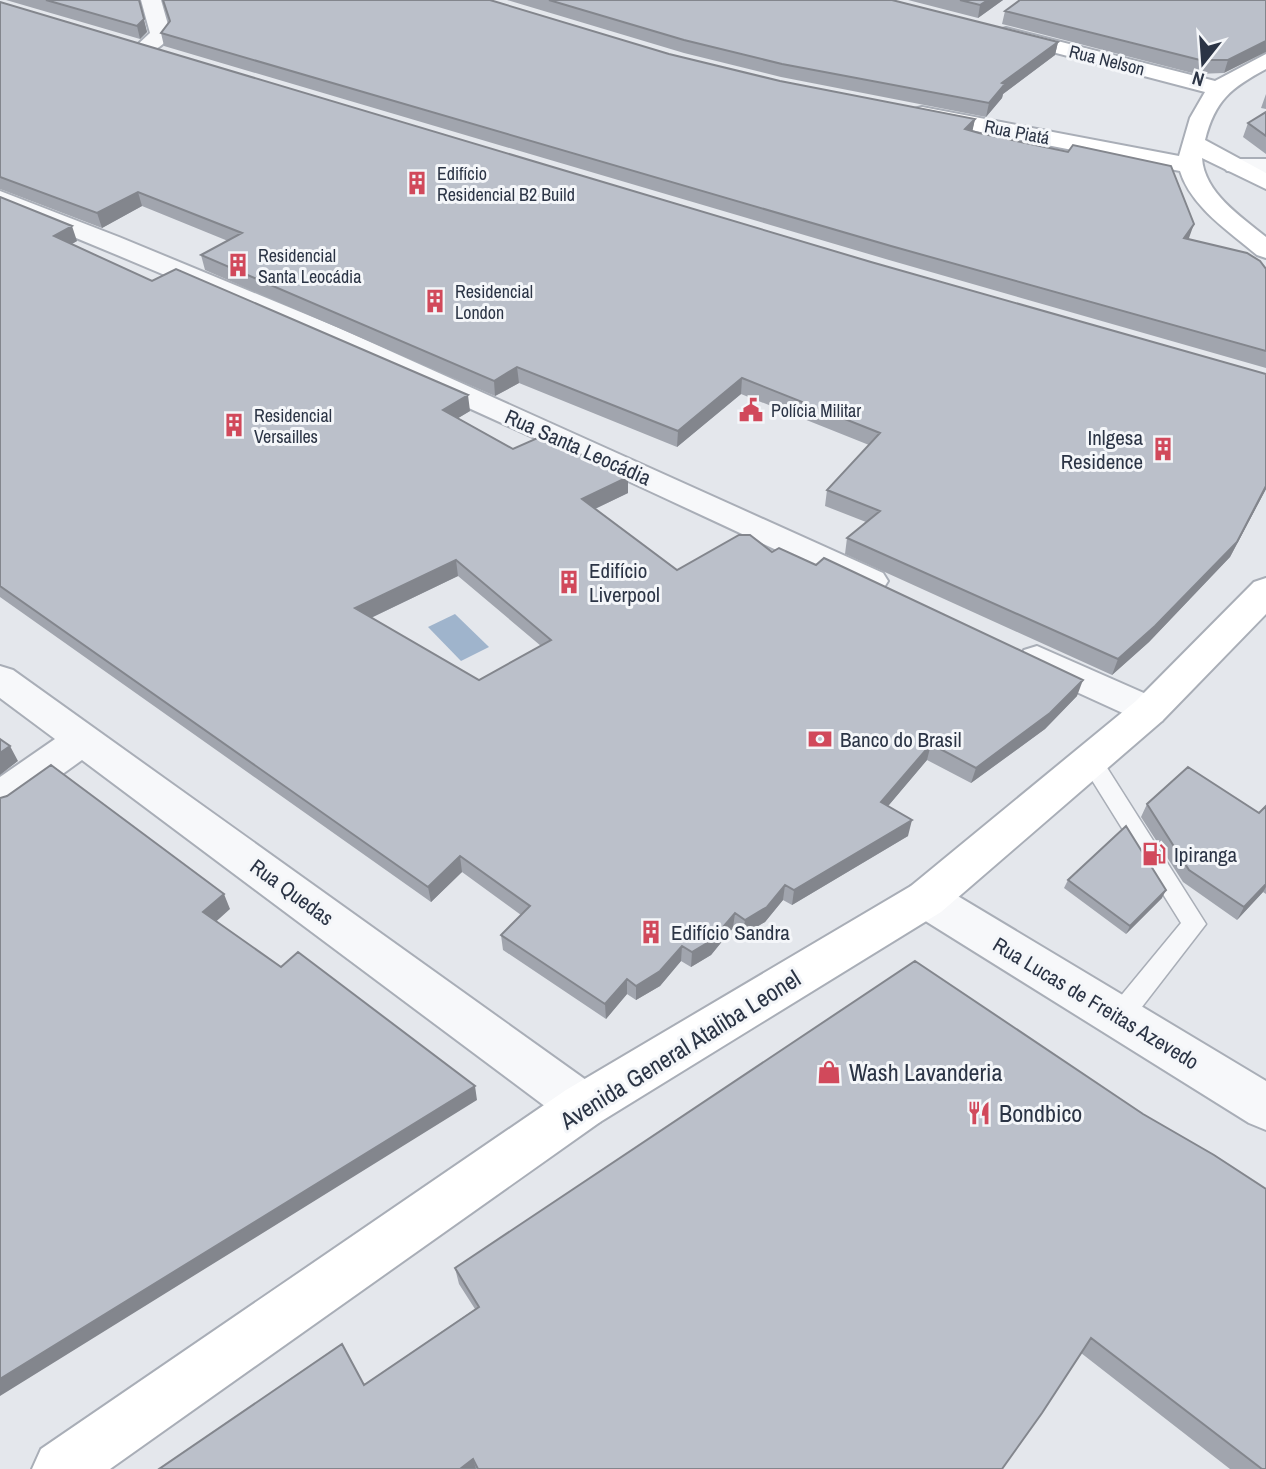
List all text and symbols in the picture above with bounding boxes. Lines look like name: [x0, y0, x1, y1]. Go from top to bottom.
north arrow: [1168, 28, 1238, 98]
street label: Rua Nelson: [1067, 39, 1147, 81]
text: N: [1189, 65, 1207, 93]
street label: Rua Piatá: [982, 113, 1052, 151]
place label: Edifício Residencial B2 Build: [437, 161, 575, 207]
building icon: Edifício Residencial B2 Build: [403, 169, 431, 197]
place label: Residencial Santa Leocádia: [258, 243, 361, 289]
building icon: Residencial Santa Leocádia: [224, 251, 252, 279]
place label: Residencial London: [455, 279, 533, 325]
building icon: Residencial London: [421, 287, 449, 315]
public building icon: Polícia Militar: [737, 396, 765, 424]
place label: Polícia Militar: [771, 398, 861, 423]
street label: Rua Santa Leocádia: [500, 402, 656, 492]
place label: Residencial Versailles: [254, 403, 332, 449]
building icon: Residencial Versailles: [220, 411, 248, 439]
place label: Inlgesa Residence: [1061, 423, 1143, 476]
building icon: Inlgesa Residence: [1149, 435, 1177, 463]
place label: Edifício Liverpool: [589, 556, 660, 609]
building icon: Edifício Liverpool: [555, 568, 583, 596]
bank icon: Banco do Brasil: [806, 725, 834, 753]
place label: Banco do Brasil: [840, 725, 962, 754]
fuel station icon: Ipiranga: [1140, 840, 1168, 868]
place label: Ipiranga: [1174, 840, 1238, 869]
street label: Rua Quedas: [244, 852, 340, 932]
building icon: Edifício Sandra: [637, 918, 665, 946]
place label: Edifício Sandra: [671, 918, 790, 947]
street label: Rua Lucas de Freitas Azevedo: [988, 930, 1204, 1076]
street label: Avenida General Ataliba Leonel: [553, 962, 806, 1137]
place label: Wash Lavanderia: [849, 1056, 1003, 1088]
shop icon: Wash Lavanderia: [815, 1058, 843, 1086]
place label: Bondbico: [999, 1097, 1082, 1129]
restaurant icon: Bondbico: [965, 1099, 993, 1127]

